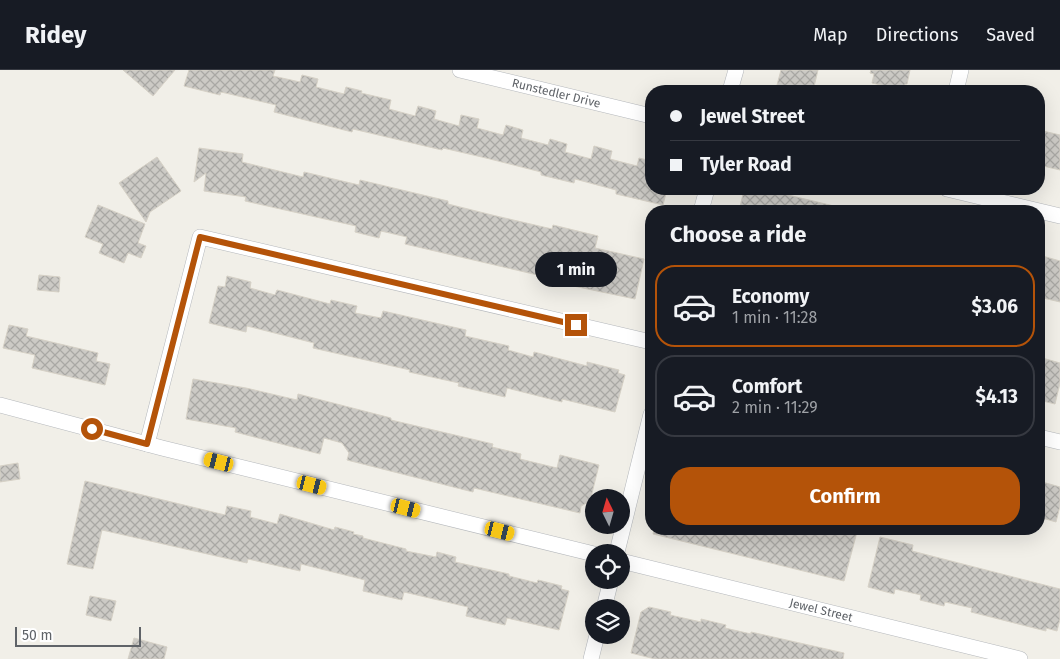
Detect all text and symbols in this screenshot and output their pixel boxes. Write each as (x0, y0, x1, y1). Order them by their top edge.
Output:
text: Ridey (25, 21, 86, 49)
text: Map (813, 24, 848, 46)
text: Directions (876, 24, 958, 46)
text: Saved (986, 24, 1035, 46)
street label: Runstedler Drive (510, 76, 602, 111)
text: Jewel Street (700, 105, 805, 128)
text: Tyler Road (700, 153, 792, 176)
text: Choose a ride (670, 221, 806, 248)
callout: 1 min (535, 252, 617, 288)
text: 1 min (557, 260, 595, 279)
icon: car (672, 284, 717, 329)
text: Economy (732, 285, 809, 308)
text: $3.06 (972, 295, 1018, 318)
text: 1 min · 11:28 (732, 308, 817, 327)
route end (565, 314, 587, 336)
icon: car (672, 374, 717, 419)
text: Comfort (732, 375, 802, 398)
text: $4.13 (975, 385, 1018, 408)
text: 2 min · 11:29 (732, 398, 818, 417)
route start (81, 418, 103, 440)
car (202, 451, 235, 473)
button: Confirm (670, 467, 1020, 525)
car (295, 474, 328, 496)
north arrow (585, 489, 630, 534)
map controls (585, 489, 630, 644)
car (389, 497, 422, 519)
car (483, 520, 516, 542)
button: locate (585, 544, 630, 589)
street label: Jewel Street (788, 596, 855, 625)
button: layers (585, 599, 630, 644)
scale bar (15, 624, 141, 647)
text: 50 m (22, 627, 53, 644)

